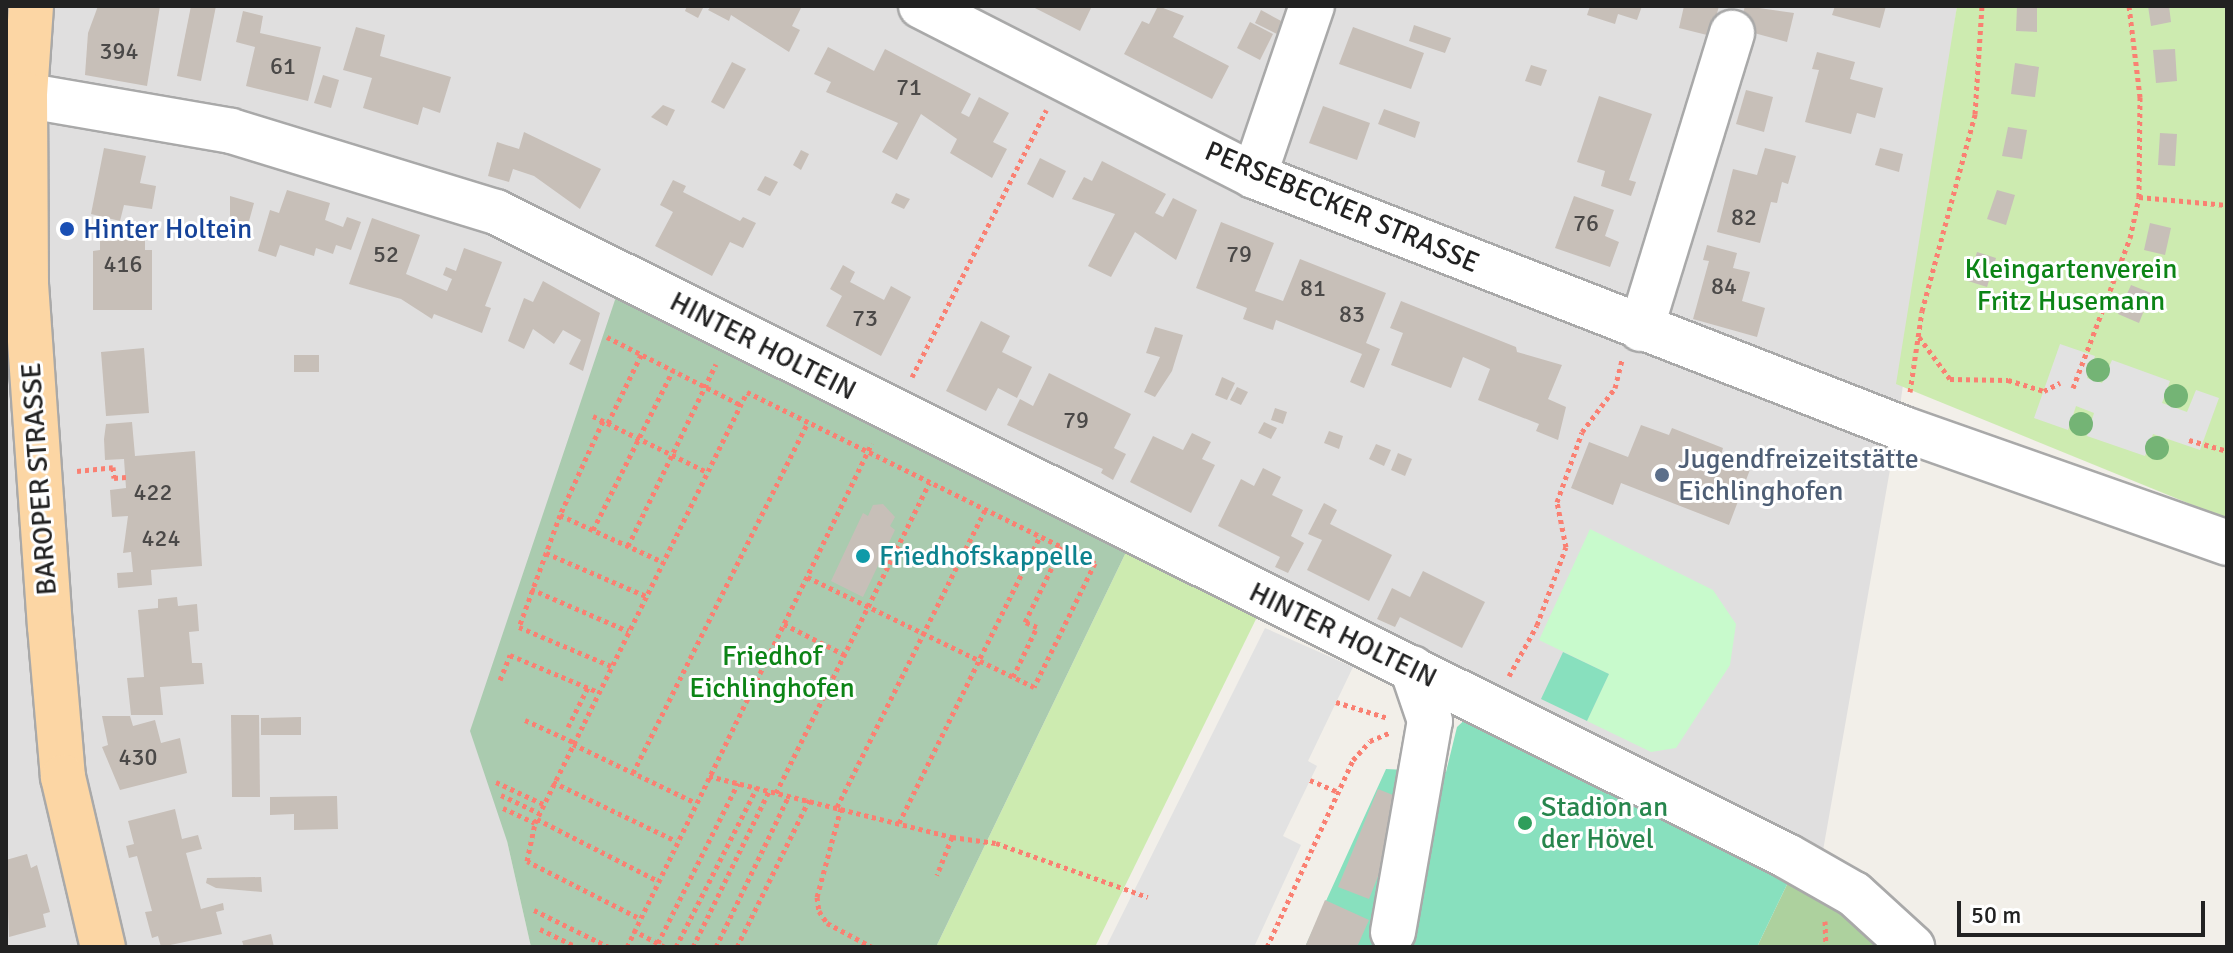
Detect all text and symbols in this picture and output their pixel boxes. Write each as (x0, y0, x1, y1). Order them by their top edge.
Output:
house number: 394 (100, 38, 138, 66)
house number: 61 (270, 53, 296, 81)
house number: 71 (896, 74, 922, 102)
street label: PERSEBECKER STRASSE (1200, 134, 1484, 280)
house number: 82 (1731, 204, 1757, 232)
house number: 76 (1573, 210, 1599, 238)
place label: Hinter Holtein (83, 212, 252, 246)
marker: Hinter Holtein (58, 220, 76, 238)
house number: 52 (373, 241, 399, 269)
house number: 79 (1226, 241, 1252, 269)
house number: 416 (104, 251, 142, 279)
park label: Kleingartenverein Fritz Husemann (1965, 252, 2177, 318)
house number: 84 (1711, 273, 1737, 301)
house number: 81 (1300, 275, 1326, 303)
street label: HINTER HOLTEIN (664, 285, 862, 407)
house number: 83 (1339, 301, 1365, 329)
house number: 73 (852, 305, 878, 333)
street label: BAROPER STRASSE (14, 362, 64, 596)
house number: 79 (1063, 407, 1089, 435)
place label: Jugendfreizeitstätte Eichlinghofen (1678, 442, 1919, 508)
marker: Jugendfreizeitstätte Eichlinghofen (1653, 466, 1671, 484)
house number: 422 (134, 479, 172, 507)
house number: 424 (142, 525, 180, 553)
place label: Friedhofskappelle (879, 539, 1093, 573)
marker: Friedhofskappelle (854, 547, 872, 565)
street label: HINTER HOLTEIN (1244, 575, 1442, 695)
park label: Friedhof Eichlinghofen (689, 639, 855, 705)
house number: 430 (119, 744, 157, 772)
place label: Stadion an der Hövel (1541, 790, 1668, 856)
marker: Stadion an der Hövel (1516, 814, 1534, 832)
scale bar (1961, 885, 2209, 935)
text: 50 m (1971, 900, 2021, 930)

